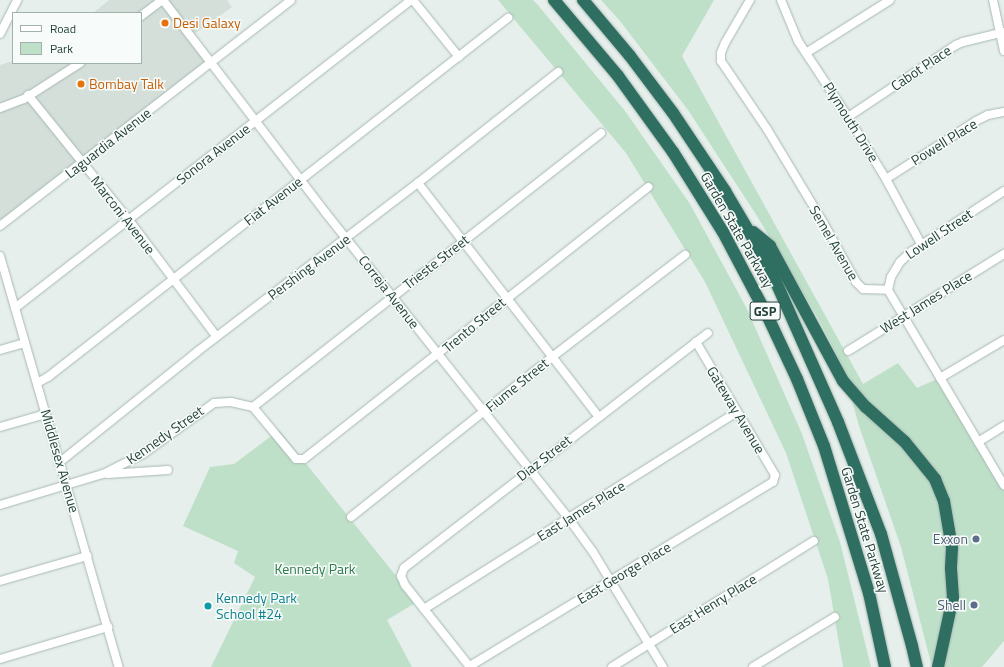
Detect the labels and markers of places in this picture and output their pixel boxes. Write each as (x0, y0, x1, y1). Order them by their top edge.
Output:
place label: Desi Galaxy (173, 15, 241, 31)
marker: Desi Galaxy (160, 18, 170, 28)
place label: Bombay Talk (89, 76, 164, 92)
marker: Bombay Talk (76, 79, 86, 89)
place label: Exxon (933, 531, 968, 547)
marker: Exxon (971, 534, 981, 544)
place label: Kennedy Park School #24 (216, 590, 297, 622)
place label: Shell (937, 597, 966, 613)
marker: Shell (969, 600, 979, 610)
marker: Kennedy Park School #24 (203, 601, 213, 611)

